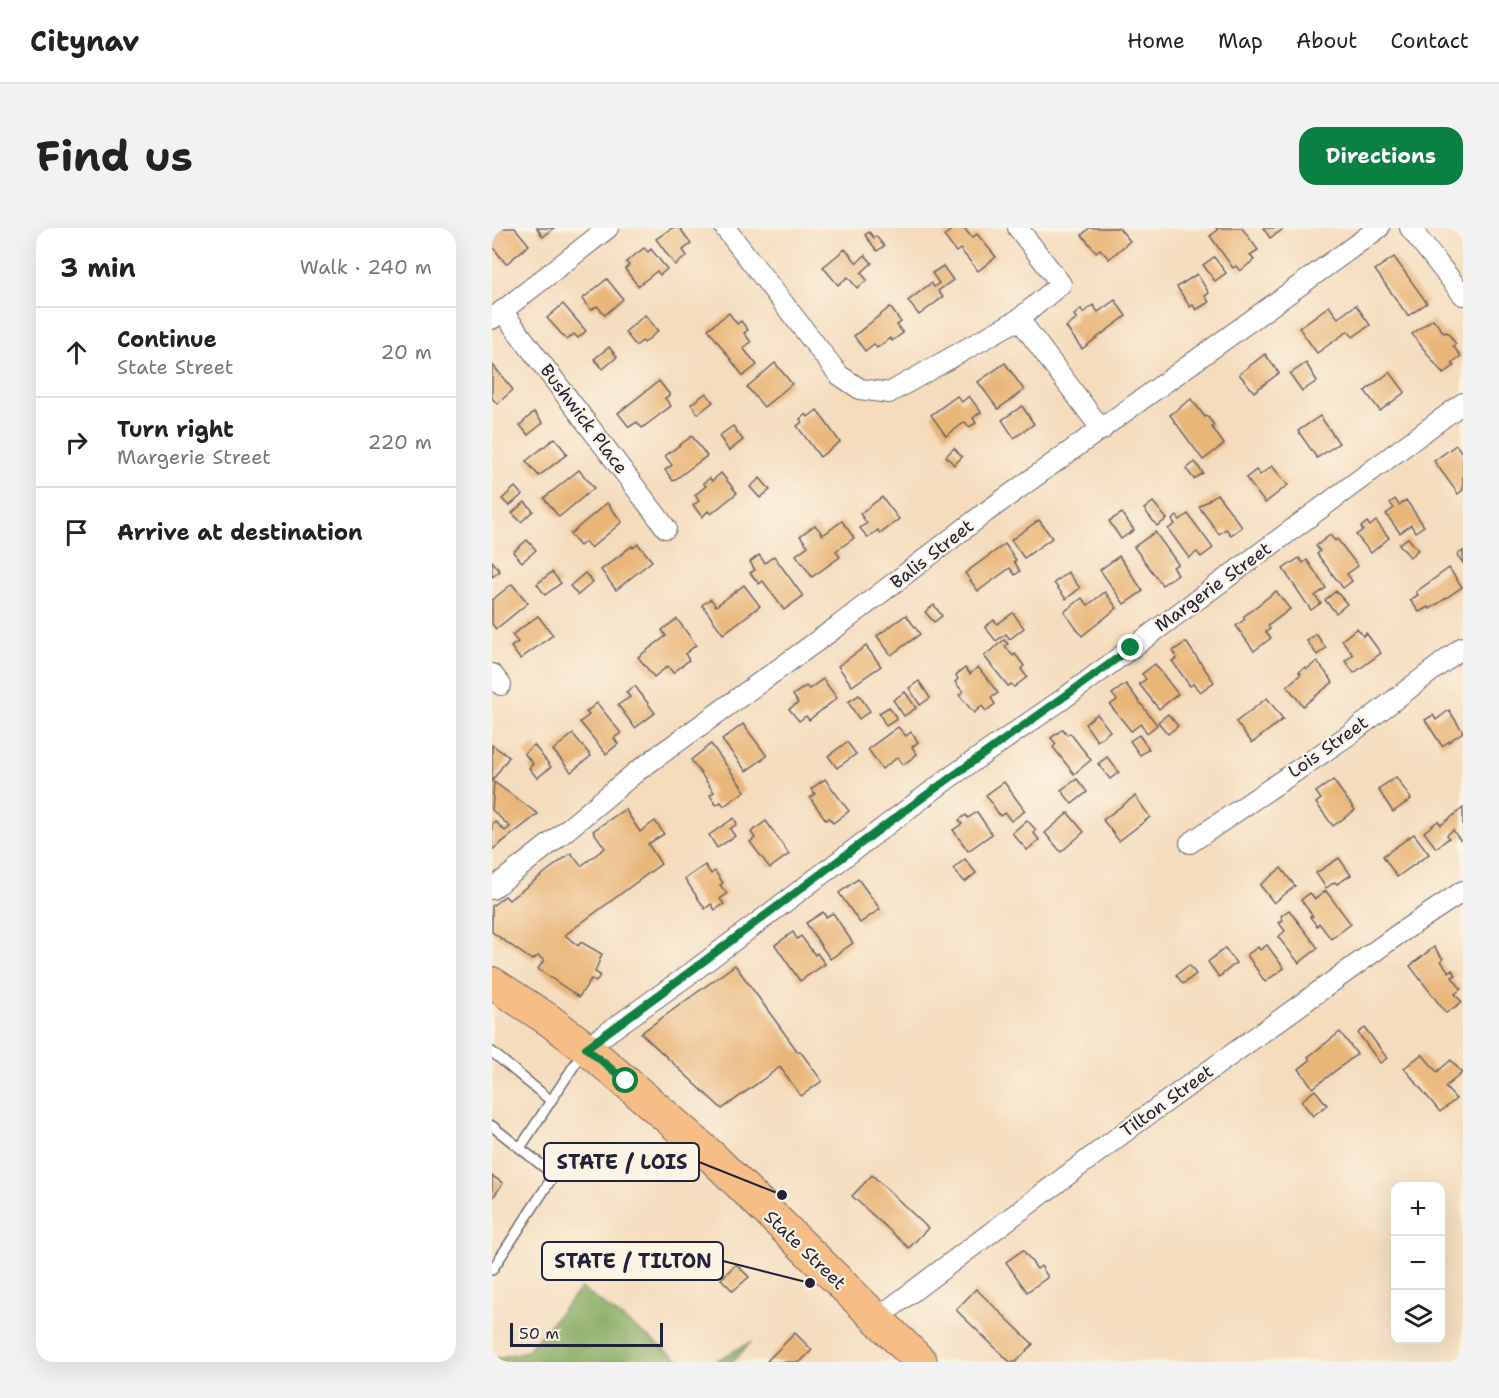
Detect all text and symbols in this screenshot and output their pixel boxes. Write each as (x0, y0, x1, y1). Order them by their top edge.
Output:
text: Citynav (30, 22, 139, 60)
text: Home (1127, 27, 1185, 55)
text: Map (1218, 27, 1263, 55)
text: About (1296, 27, 1357, 55)
text: Contact (1390, 27, 1469, 55)
button: Directions (1299, 127, 1463, 185)
text: Find us (36, 128, 193, 184)
text: 3 min (60, 250, 136, 285)
text: Walk · 240 m (300, 254, 432, 280)
text: Continue (117, 325, 217, 354)
icon: ahead (60, 336, 93, 369)
text: 20 m (381, 339, 432, 365)
text: State Street (117, 354, 234, 380)
street label: Bushwick Place (535, 359, 633, 479)
text: Turn right (117, 415, 234, 444)
icon: right (60, 426, 93, 459)
text: 220 m (368, 429, 432, 455)
text: Margerie Street (117, 444, 271, 470)
street label: Balis Street (885, 514, 979, 594)
icon: arrive (60, 516, 93, 549)
text: Arrive at destination (117, 518, 363, 547)
street label: Margerie Street (1150, 536, 1276, 637)
route end (1117, 634, 1143, 660)
street label: Lois Street (1283, 710, 1373, 783)
street label: Tilton Street (1116, 1059, 1218, 1143)
route start (612, 1067, 638, 1093)
callout: STATE / LOIS (544, 1143, 699, 1181)
text: STATE / LOIS (556, 1149, 688, 1175)
map controls (1391, 1182, 1445, 1344)
button: + (1391, 1182, 1445, 1236)
street label: State Street (759, 1205, 851, 1295)
button: − (1391, 1236, 1445, 1290)
callout: STATE / TILTON (542, 1242, 723, 1280)
text: STATE / TILTON (554, 1248, 712, 1274)
button: layers (1391, 1290, 1445, 1344)
scale bar (510, 1320, 663, 1348)
text: 50 m (519, 1323, 559, 1344)

